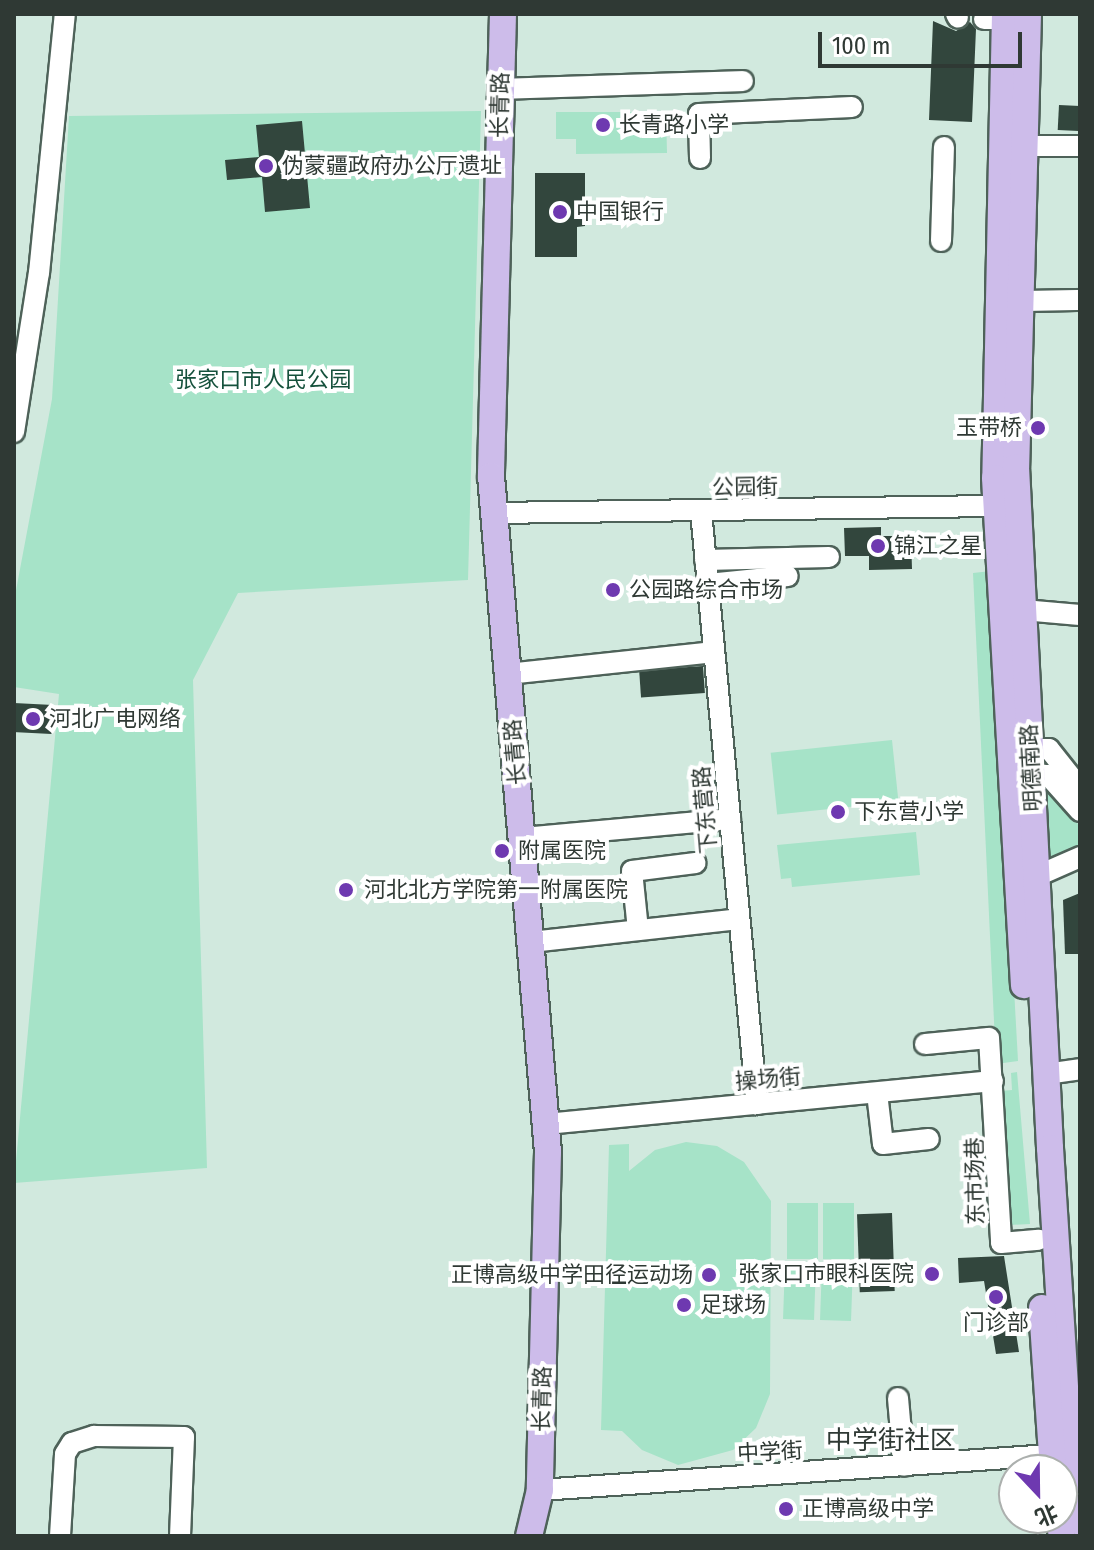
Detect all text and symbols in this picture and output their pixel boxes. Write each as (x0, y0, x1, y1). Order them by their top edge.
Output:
scale bar (822, 16, 1026, 66)
text: 100 m (832, 32, 890, 60)
street label: 长青路 (486, 72, 514, 138)
place label: 长青路小学 (619, 112, 729, 138)
marker: 长青路小学 (594, 116, 612, 134)
place label: 伪蒙疆政府办公厅遗址 (282, 153, 502, 179)
marker: 伪蒙疆政府办公厅遗址 (257, 157, 275, 175)
place label: 中国银行 (576, 199, 664, 225)
marker: 中国银行 (551, 203, 569, 221)
park label: 张家口市人民公园 (175, 367, 351, 393)
place label: 玉带桥 (956, 415, 1022, 441)
marker: 玉带桥 (1029, 419, 1047, 437)
street label: 公园街 (712, 473, 778, 501)
place label: 锦江之星 (894, 533, 982, 559)
marker: 锦江之星 (869, 537, 887, 555)
place label: 公园路综合市场 (629, 577, 783, 603)
marker: 公园路综合市场 (604, 581, 622, 599)
place label: 河北广电网络 (49, 706, 181, 732)
marker: 河北广电网络 (24, 710, 42, 728)
street label: 长青路 (499, 718, 531, 786)
street label: 明德南路 (1016, 723, 1046, 813)
street label: 下东营路 (688, 765, 722, 855)
place label: 下东营小学 (854, 799, 964, 825)
marker: 下东营小学 (829, 803, 847, 821)
place label: 附属医院 (518, 838, 606, 864)
marker: 附属医院 (493, 842, 511, 860)
place label: 河北北方学院第一附属医院 (364, 877, 628, 903)
marker: 河北北方学院第一附属医院 (335, 879, 357, 901)
street label: 操场街 (734, 1063, 802, 1095)
street label: 东市场巷 (961, 1137, 989, 1225)
place label: 张家口市眼科医院 (738, 1261, 914, 1287)
place label: 正博高级中学田径运动场 (451, 1262, 693, 1288)
marker: 张家口市眼科医院 (921, 1263, 943, 1285)
marker: 正博高级中学田径运动场 (700, 1266, 718, 1284)
marker: 门诊部 (987, 1288, 1005, 1306)
place label: 足球场 (700, 1292, 766, 1318)
marker: 足球场 (675, 1296, 693, 1314)
place label: 门诊部 (963, 1310, 1029, 1336)
street label: 长青路 (528, 1366, 556, 1432)
district label: 中学街社区 (826, 1425, 956, 1457)
street label: 中学街 (736, 1437, 804, 1467)
north arrow (998, 1454, 1078, 1534)
place label: 正博高级中学 (802, 1496, 934, 1522)
text: 北 (1031, 1498, 1062, 1531)
marker: 正博高级中学 (777, 1500, 795, 1518)

